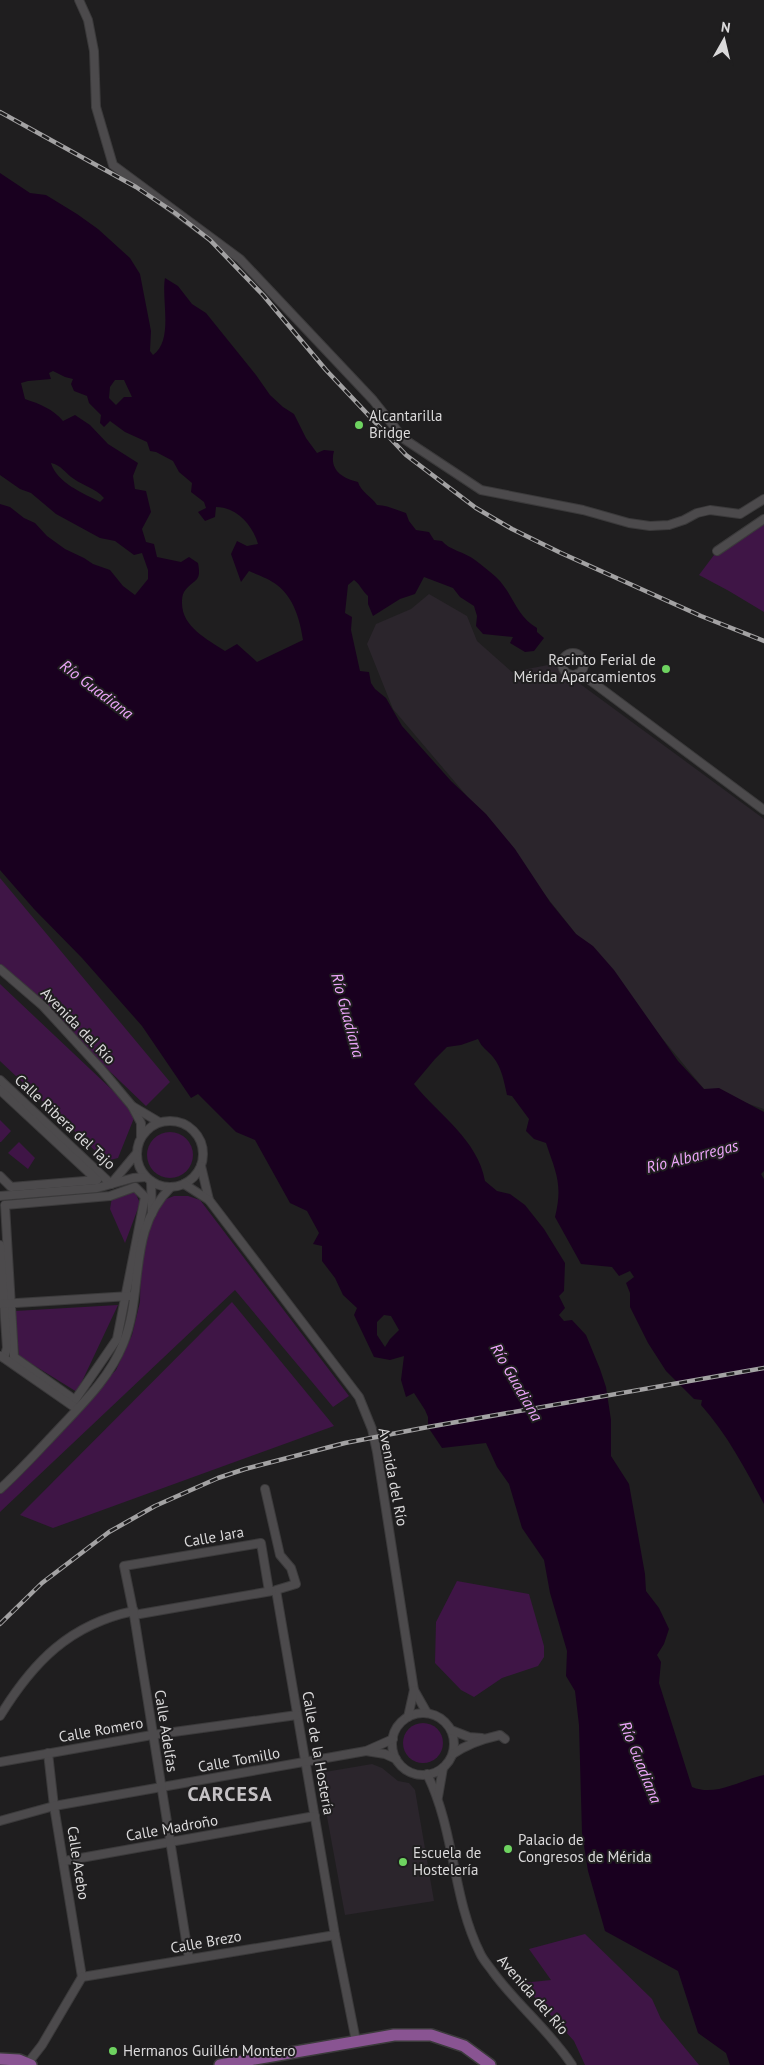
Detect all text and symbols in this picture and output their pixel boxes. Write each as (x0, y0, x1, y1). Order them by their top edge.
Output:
north arrow (699, 15, 749, 65)
text: N (720, 18, 732, 37)
place label: Alcantarilla Bridge (369, 406, 442, 442)
marker: Alcantarilla Bridge (353, 419, 365, 431)
place label: Recinto Ferial de Mérida Aparcamientos (513, 650, 656, 686)
water label: Río Guadiana (56, 655, 138, 723)
marker: Recinto Ferial de Mérida Aparcamientos (660, 663, 672, 675)
water label: Río Guadiana (327, 971, 369, 1060)
street label: Avenida del Río (37, 983, 120, 1068)
street label: Calle Ribera del Tajo (11, 1070, 120, 1173)
water label: Río Albarregas (644, 1135, 741, 1177)
water label: Río Guadiana (487, 1339, 547, 1425)
street label: Avenida del Río (375, 1426, 412, 1528)
street label: Calle Jara (182, 1522, 245, 1551)
street label: Calle Adelfas (151, 1688, 182, 1773)
street label: Calle de la Hostería (298, 1690, 339, 1816)
street label: Calle Romero (57, 1713, 145, 1746)
water label: Río Guadiana (615, 1718, 667, 1806)
street label: Calle Tomillo (196, 1743, 281, 1776)
district label: CARCESA (187, 1781, 273, 1807)
street label: Calle Madroño (125, 1810, 219, 1845)
street label: Calle Acebo (63, 1825, 94, 1901)
place label: Palacio de Congresos de Mérida (518, 1830, 652, 1866)
place label: Escuela de Hostelería (413, 1843, 481, 1879)
marker: Palacio de Congresos de Mérida (502, 1843, 514, 1855)
marker: Escuela de Hostelería (397, 1856, 409, 1868)
street label: Calle Brezo (169, 1926, 243, 1957)
street label: Avenida del Río (494, 1951, 573, 2038)
place label: Hermanos Guillén Montero (123, 2041, 296, 2060)
marker: Hermanos Guillén Montero (107, 2045, 119, 2057)

